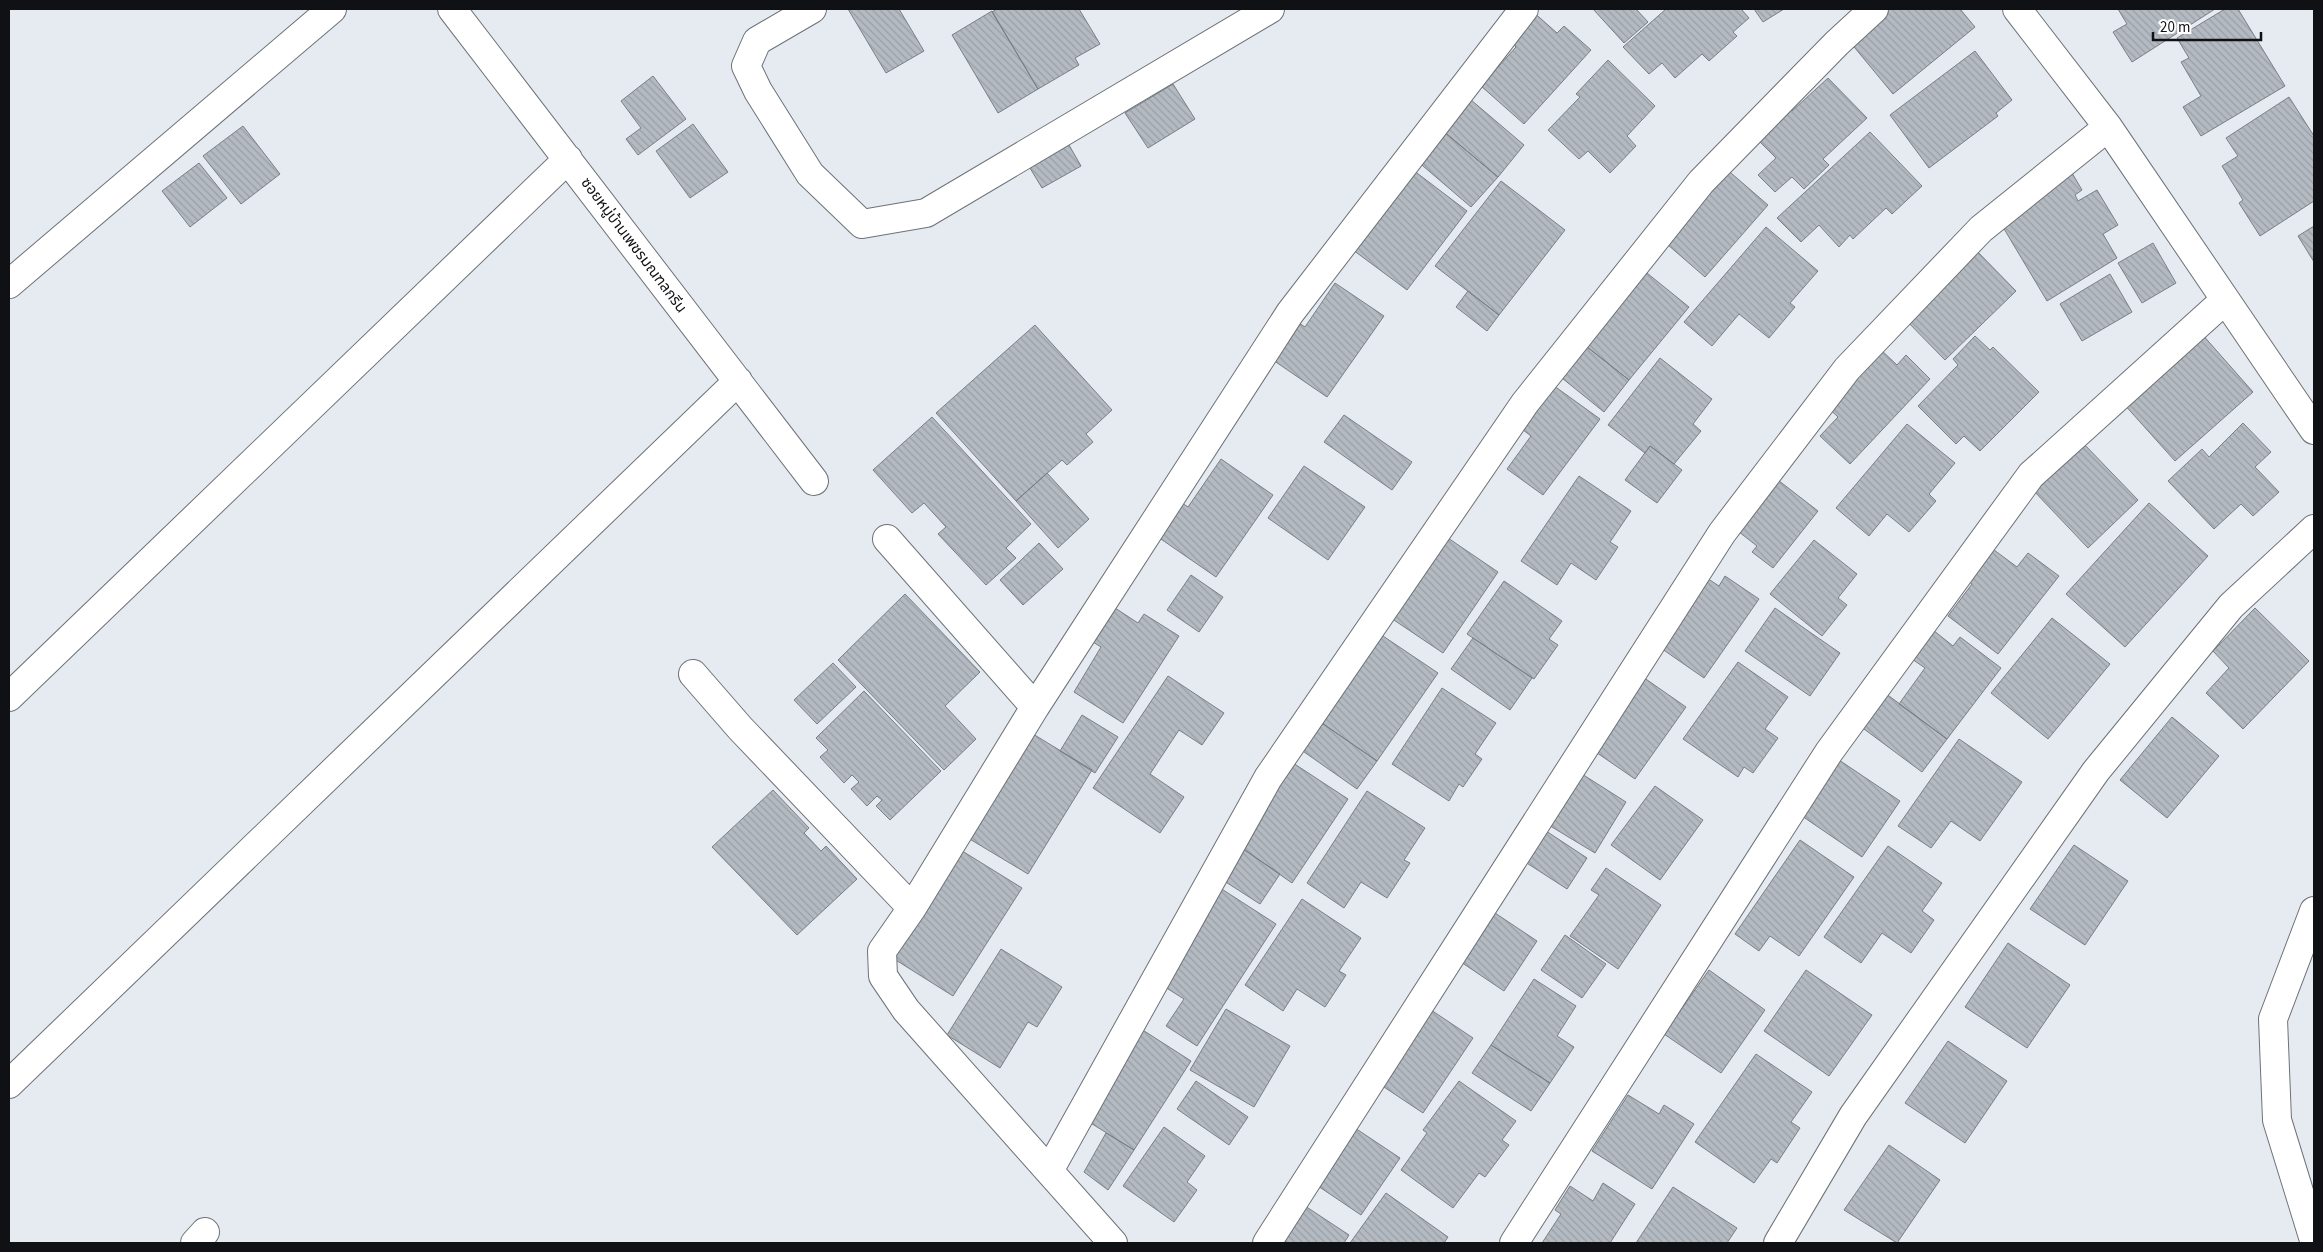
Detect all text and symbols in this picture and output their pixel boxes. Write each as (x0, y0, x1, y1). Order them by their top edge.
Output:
scale bar (2153, 10, 2260, 42)
text: 20 m (2160, 17, 2190, 38)
street label: ซอยหมู่บ้านเพชรมณฑลกรีน (576, 173, 692, 317)

